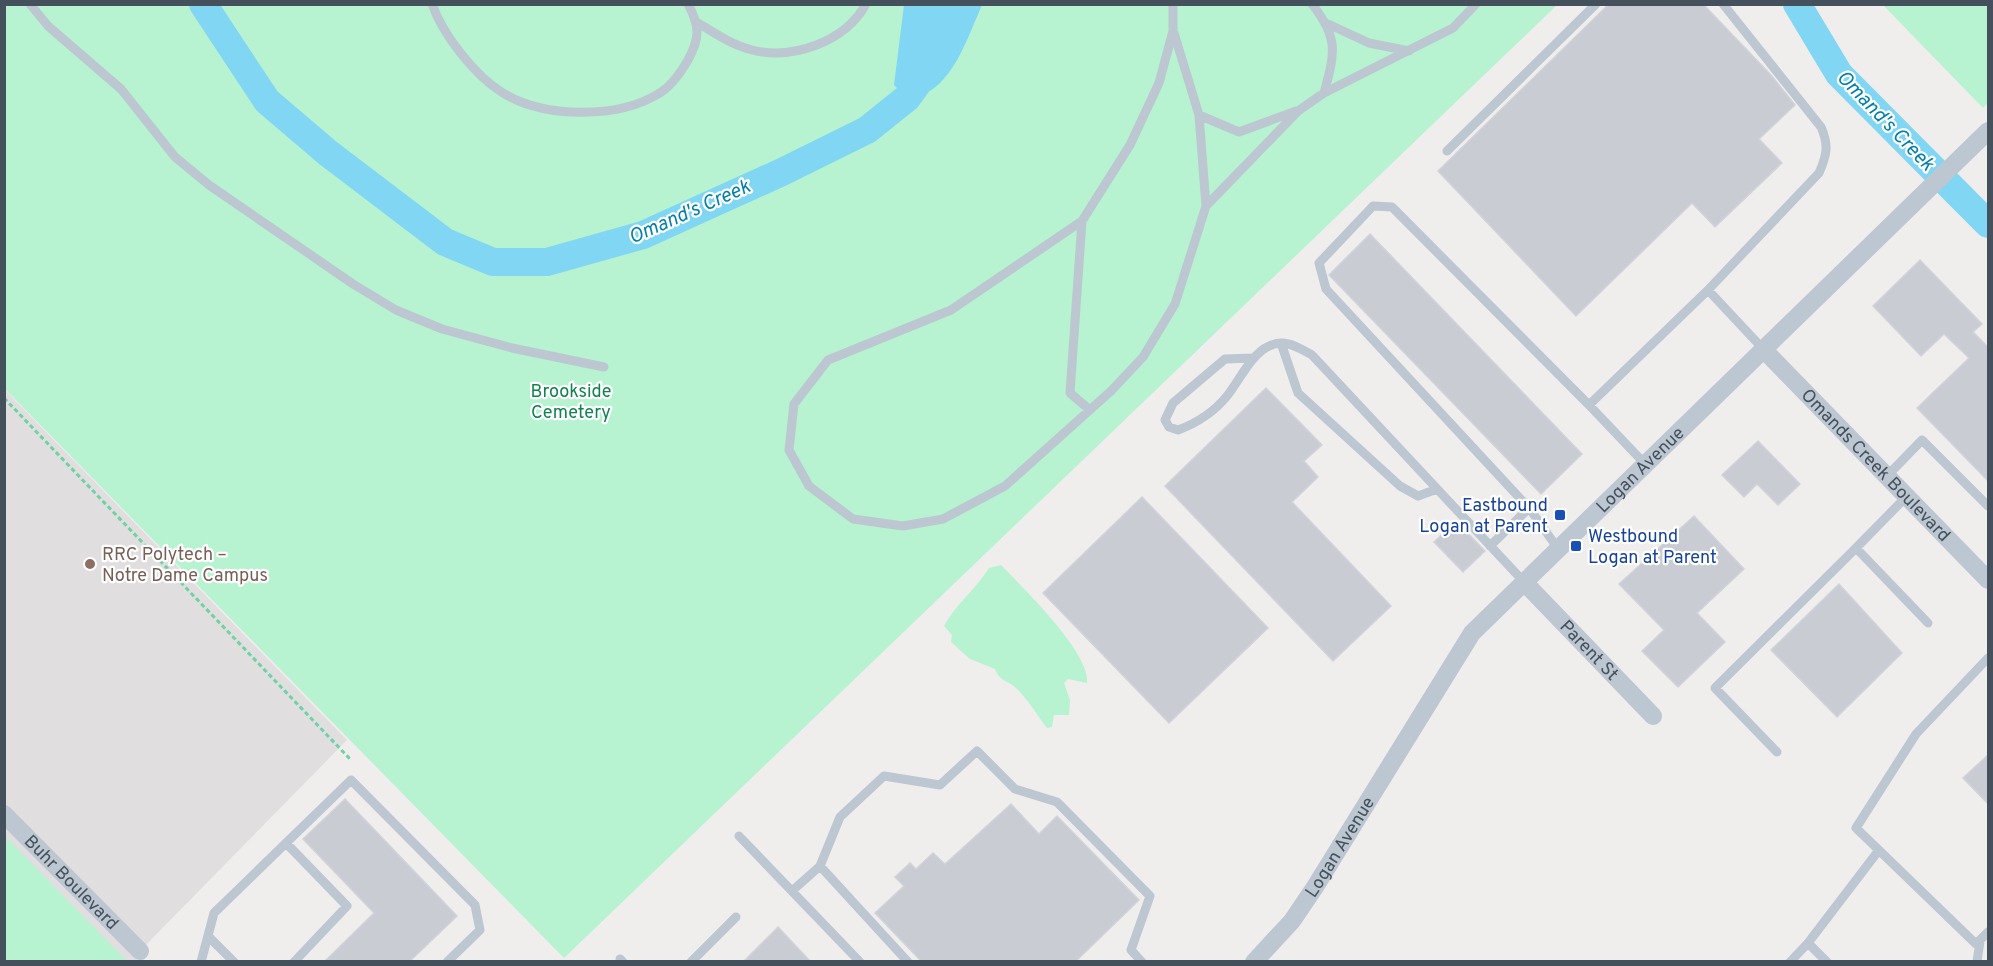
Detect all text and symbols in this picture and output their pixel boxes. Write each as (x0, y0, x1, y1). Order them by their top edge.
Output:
water label: Omand's Creek (1830, 65, 1940, 178)
water label: Omand's Creek (625, 174, 756, 251)
park label: Brookside Cemetery (531, 381, 611, 425)
street label: Omands Creek Boulevard (1795, 385, 1954, 547)
street label: Logan Avenue (1592, 423, 1690, 519)
place label: Eastbound Logan at Parent (1419, 495, 1548, 539)
marker: Eastbound Logan at Parent (1553, 508, 1567, 522)
place label: Westbound Logan at Parent (1588, 526, 1717, 570)
marker: Westbound Logan at Parent (1569, 539, 1583, 553)
place label: RRC Polytech – Notre Dame Campus (102, 544, 268, 588)
marker: RRC Polytech – Notre Dame Campus (83, 557, 97, 571)
street label: Parent St (1554, 616, 1623, 686)
street label: Logan Avenue (1301, 793, 1381, 903)
street label: Buhr Boulevard (18, 831, 123, 936)

